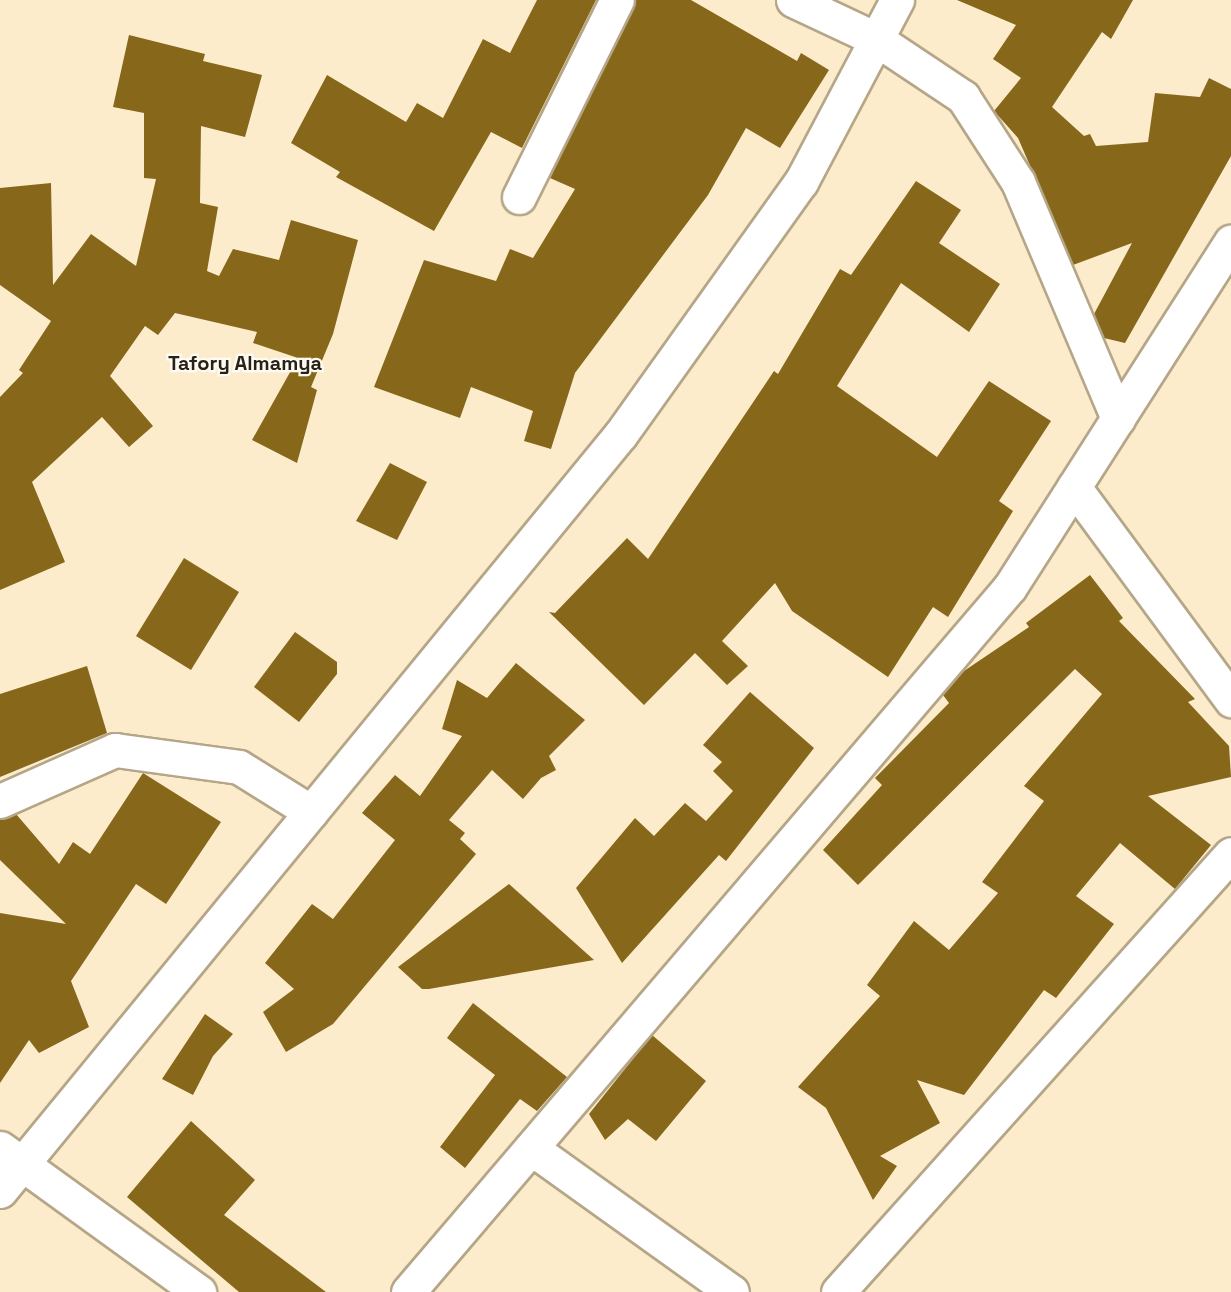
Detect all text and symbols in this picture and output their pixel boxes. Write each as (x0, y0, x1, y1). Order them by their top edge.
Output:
district label: Tafory Almamya (168, 351, 322, 375)

